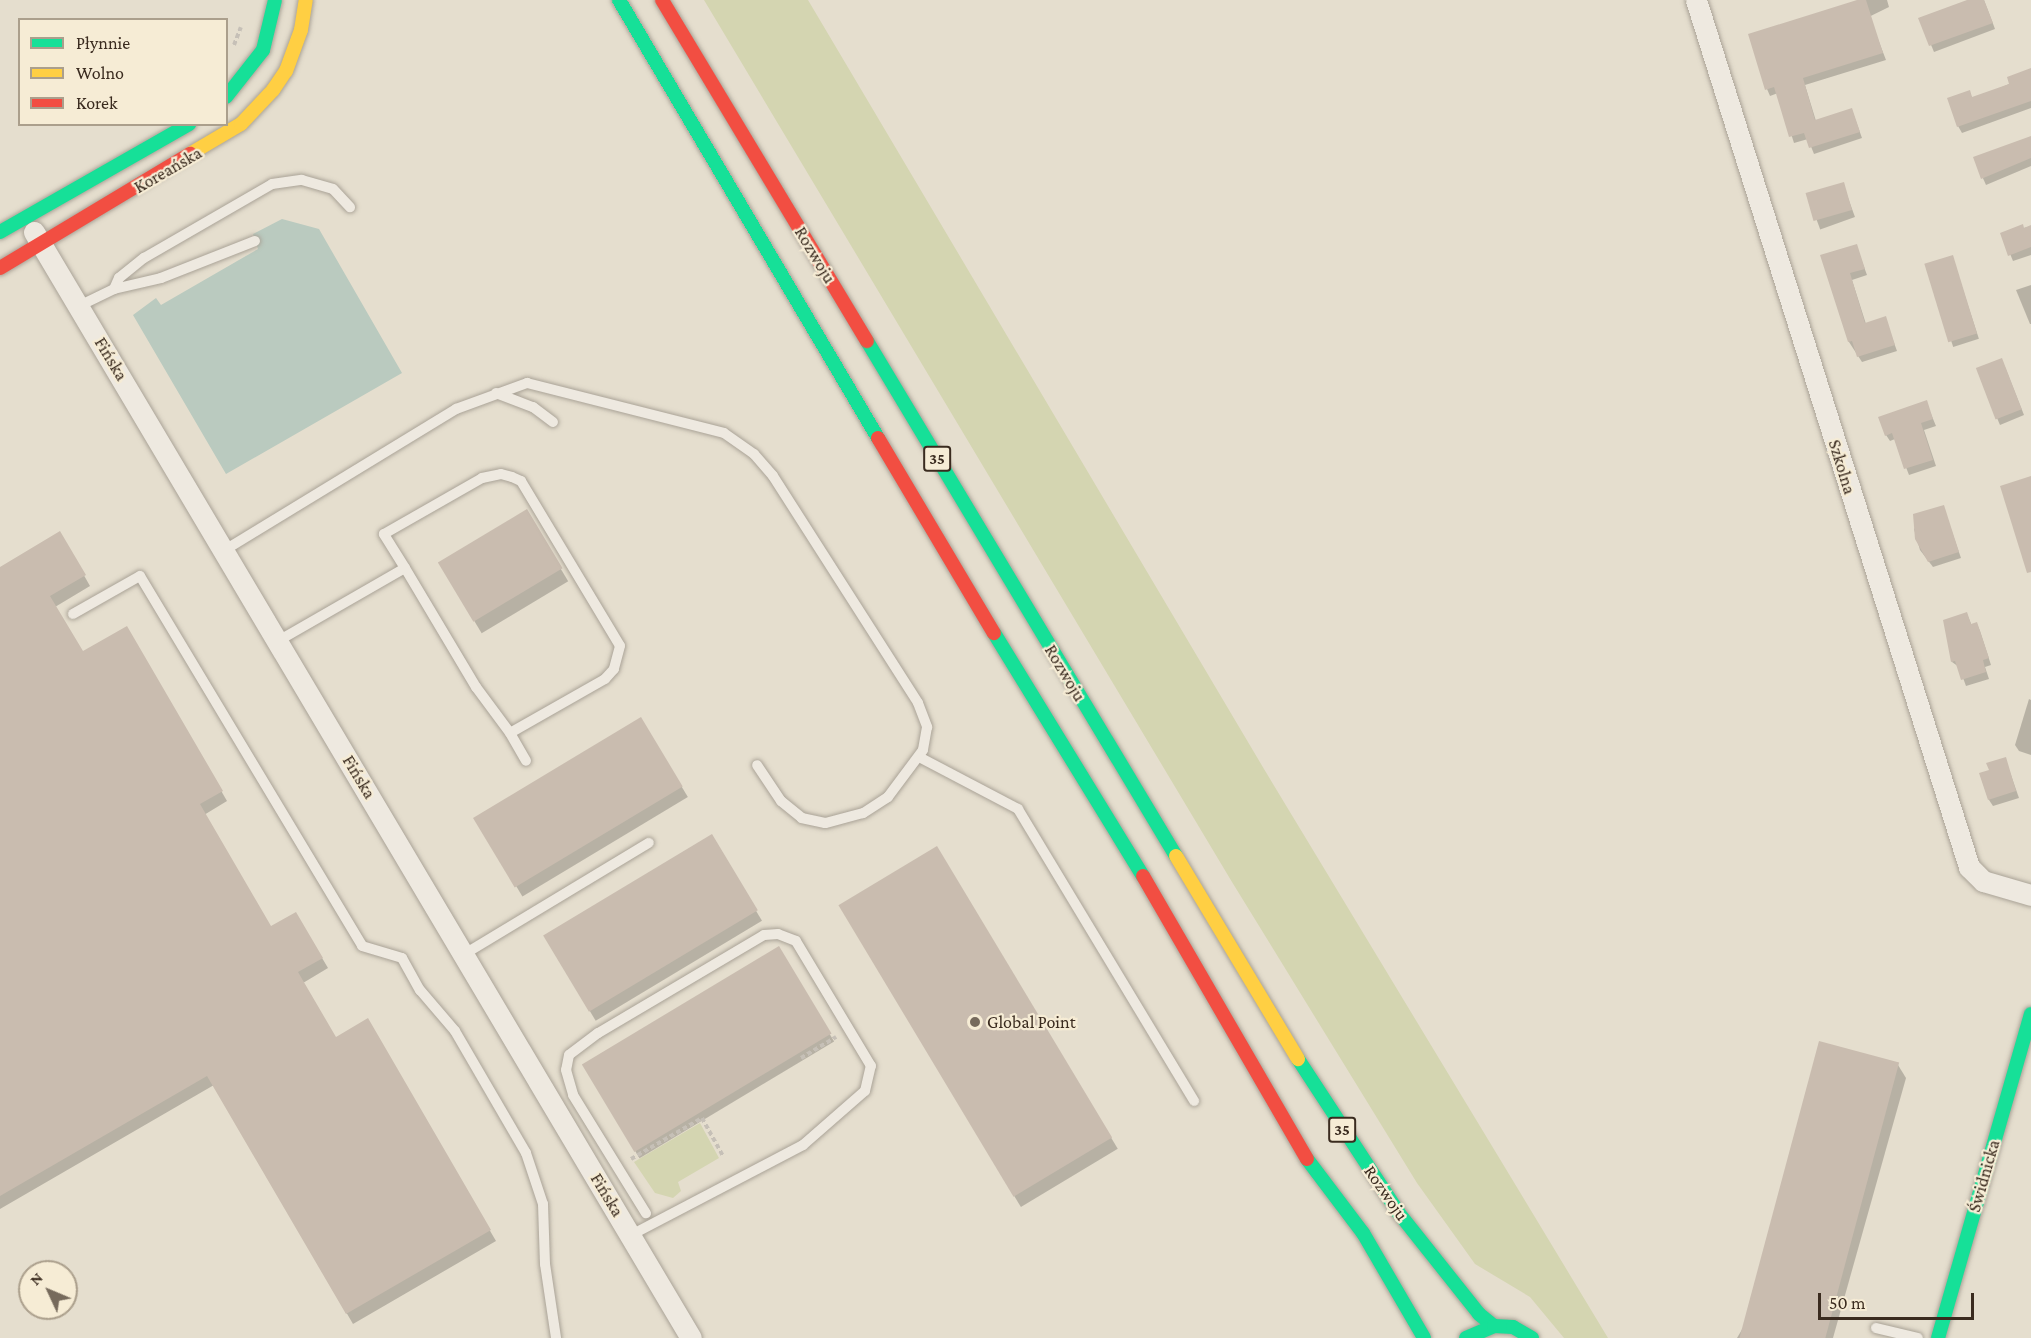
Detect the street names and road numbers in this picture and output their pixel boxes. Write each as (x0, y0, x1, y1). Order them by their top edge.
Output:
street label: Koreańska (130, 142, 206, 198)
street label: Rozwoju (790, 223, 840, 287)
street label: Fińska (90, 333, 132, 385)
street label: Szkolna (1823, 437, 1861, 497)
road number: 35 (922, 446, 952, 472)
street label: Rozwoju (1040, 641, 1090, 705)
street label: Fińska (338, 751, 380, 803)
road number: 35 (1327, 1117, 1357, 1143)
street label: Świdnicka (1963, 1137, 2005, 1215)
street label: Rozwoju (1359, 1161, 1413, 1225)
street label: Fińska (586, 1169, 628, 1221)

